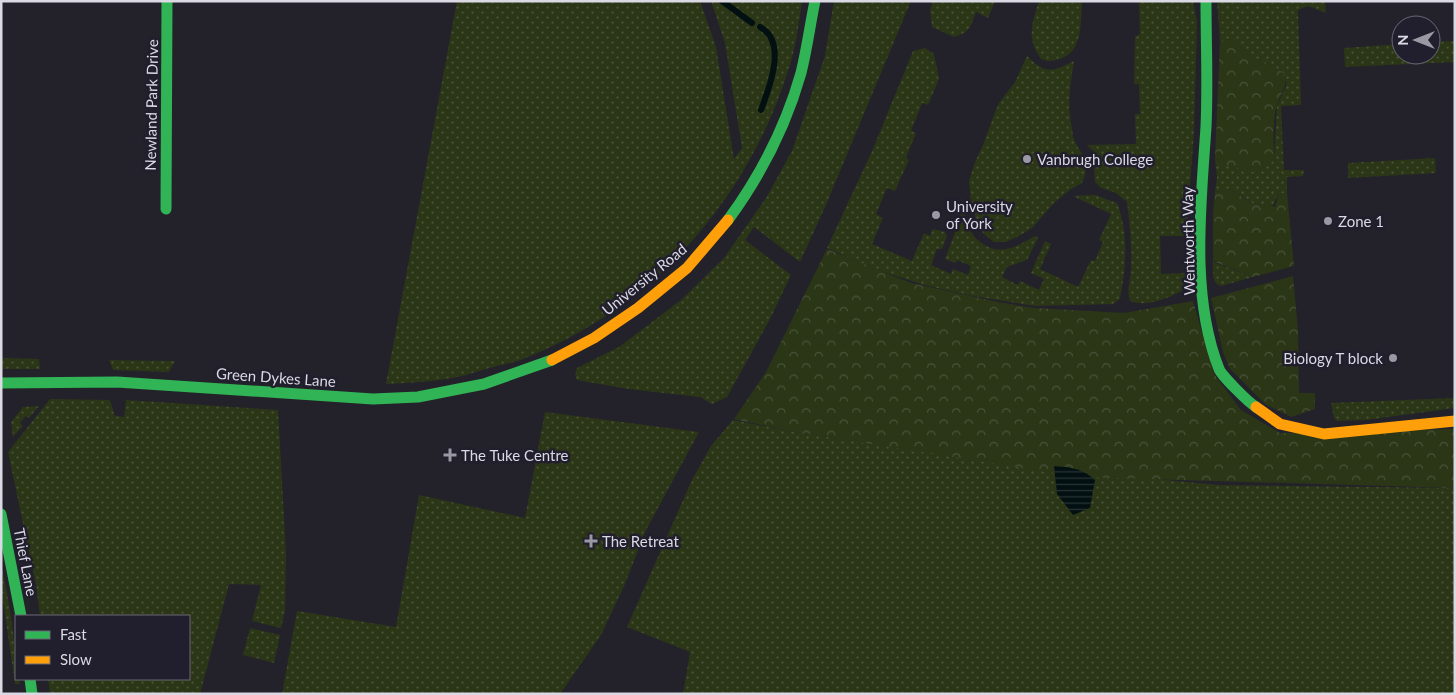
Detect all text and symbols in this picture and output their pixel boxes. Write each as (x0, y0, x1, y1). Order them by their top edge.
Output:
north arrow (1391, 15, 1441, 65)
text: N (1394, 35, 1411, 45)
street label: Newland Park Drive (141, 39, 161, 171)
place label: Vanbrugh College (1037, 150, 1153, 168)
marker: Vanbrugh College (1021, 153, 1033, 165)
street label: Wentworth Way (1178, 186, 1198, 296)
place label: University of York (946, 197, 1013, 232)
marker: University of York (930, 209, 942, 221)
place label: Zone 1 (1338, 212, 1384, 230)
marker: Zone 1 (1322, 215, 1334, 227)
street label: University Road (598, 239, 690, 319)
place label: Biology T block (1283, 349, 1383, 367)
marker: Biology T block (1387, 352, 1399, 364)
street label: Green Dykes Lane (216, 364, 337, 390)
place label: The Tuke Centre (461, 446, 569, 464)
marker: The Tuke Centre (443, 448, 457, 462)
street label: Thief Lane (11, 527, 41, 598)
place label: The Retreat (602, 532, 679, 550)
marker: The Retreat (584, 534, 598, 548)
legend (15, 615, 190, 680)
text: Fast (60, 625, 87, 643)
text: Slow (60, 650, 92, 668)

